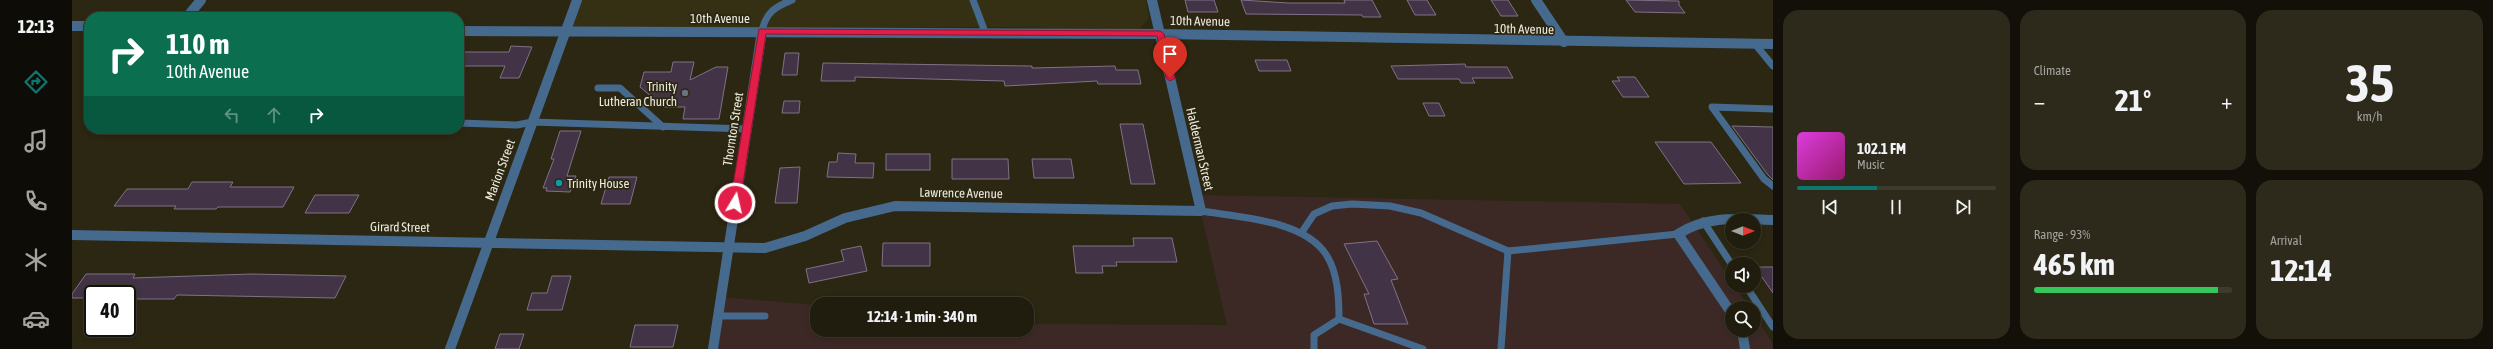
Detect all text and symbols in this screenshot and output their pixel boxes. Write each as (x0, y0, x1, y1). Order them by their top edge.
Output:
street label: 10th Avenue (690, 11, 750, 26)
street label: 10th Avenue (1170, 13, 1230, 29)
text: 12:13 (17, 16, 55, 37)
street label: 10th Avenue (1494, 21, 1554, 37)
icon: right (100, 28, 152, 80)
text: 110 m (166, 28, 229, 60)
pin (1153, 37, 1187, 78)
icon: arrive (1159, 43, 1181, 65)
text: 35 (2345, 53, 2394, 113)
text: 10th Avenue (166, 61, 249, 82)
text: Climate (2034, 63, 2071, 78)
icon: directions (22, 68, 50, 96)
place label: Trinity Lutheran Church (599, 79, 678, 109)
text: 21° (2115, 83, 2151, 117)
marker: Trinity Lutheran Church (680, 88, 690, 98)
text: − (2034, 88, 2045, 114)
text: + (2221, 88, 2232, 114)
street label: Thornton Street (720, 91, 746, 167)
icon: left (221, 104, 243, 126)
icon: ahead (263, 104, 285, 126)
icon: right (305, 104, 327, 126)
street label: Halderman Street (1183, 106, 1217, 192)
text: km/h (2357, 109, 2383, 124)
icon: music (22, 127, 50, 155)
street label: Marion Street (482, 137, 518, 203)
text: 102.1 FM (1857, 140, 1906, 157)
text: Music (1857, 157, 1884, 172)
place label: Trinity House (567, 176, 629, 191)
marker: Trinity House (554, 178, 564, 188)
position arrow (714, 182, 756, 224)
street label: Lawrence Avenue (919, 185, 1003, 201)
icon: phone (22, 187, 50, 215)
icon: previous (1819, 196, 1841, 218)
icon: pause (1885, 196, 1907, 218)
icon: next (1952, 196, 1974, 218)
north arrow (1725, 213, 1761, 249)
map controls (1725, 213, 1761, 337)
street label: Girard Street (370, 219, 430, 235)
text: Range · 93% (2034, 227, 2090, 242)
text: Arrival (2270, 233, 2302, 248)
icon: climate (22, 246, 50, 274)
text: 465 km (2034, 247, 2115, 281)
text: 12:14 (2270, 253, 2332, 287)
button: sound (1725, 257, 1761, 293)
speed limit sign: 40 (84, 285, 136, 337)
button: search (1725, 301, 1761, 337)
icon: car (22, 305, 50, 333)
text: 12:14 · 1 min · 340 m (867, 308, 977, 325)

